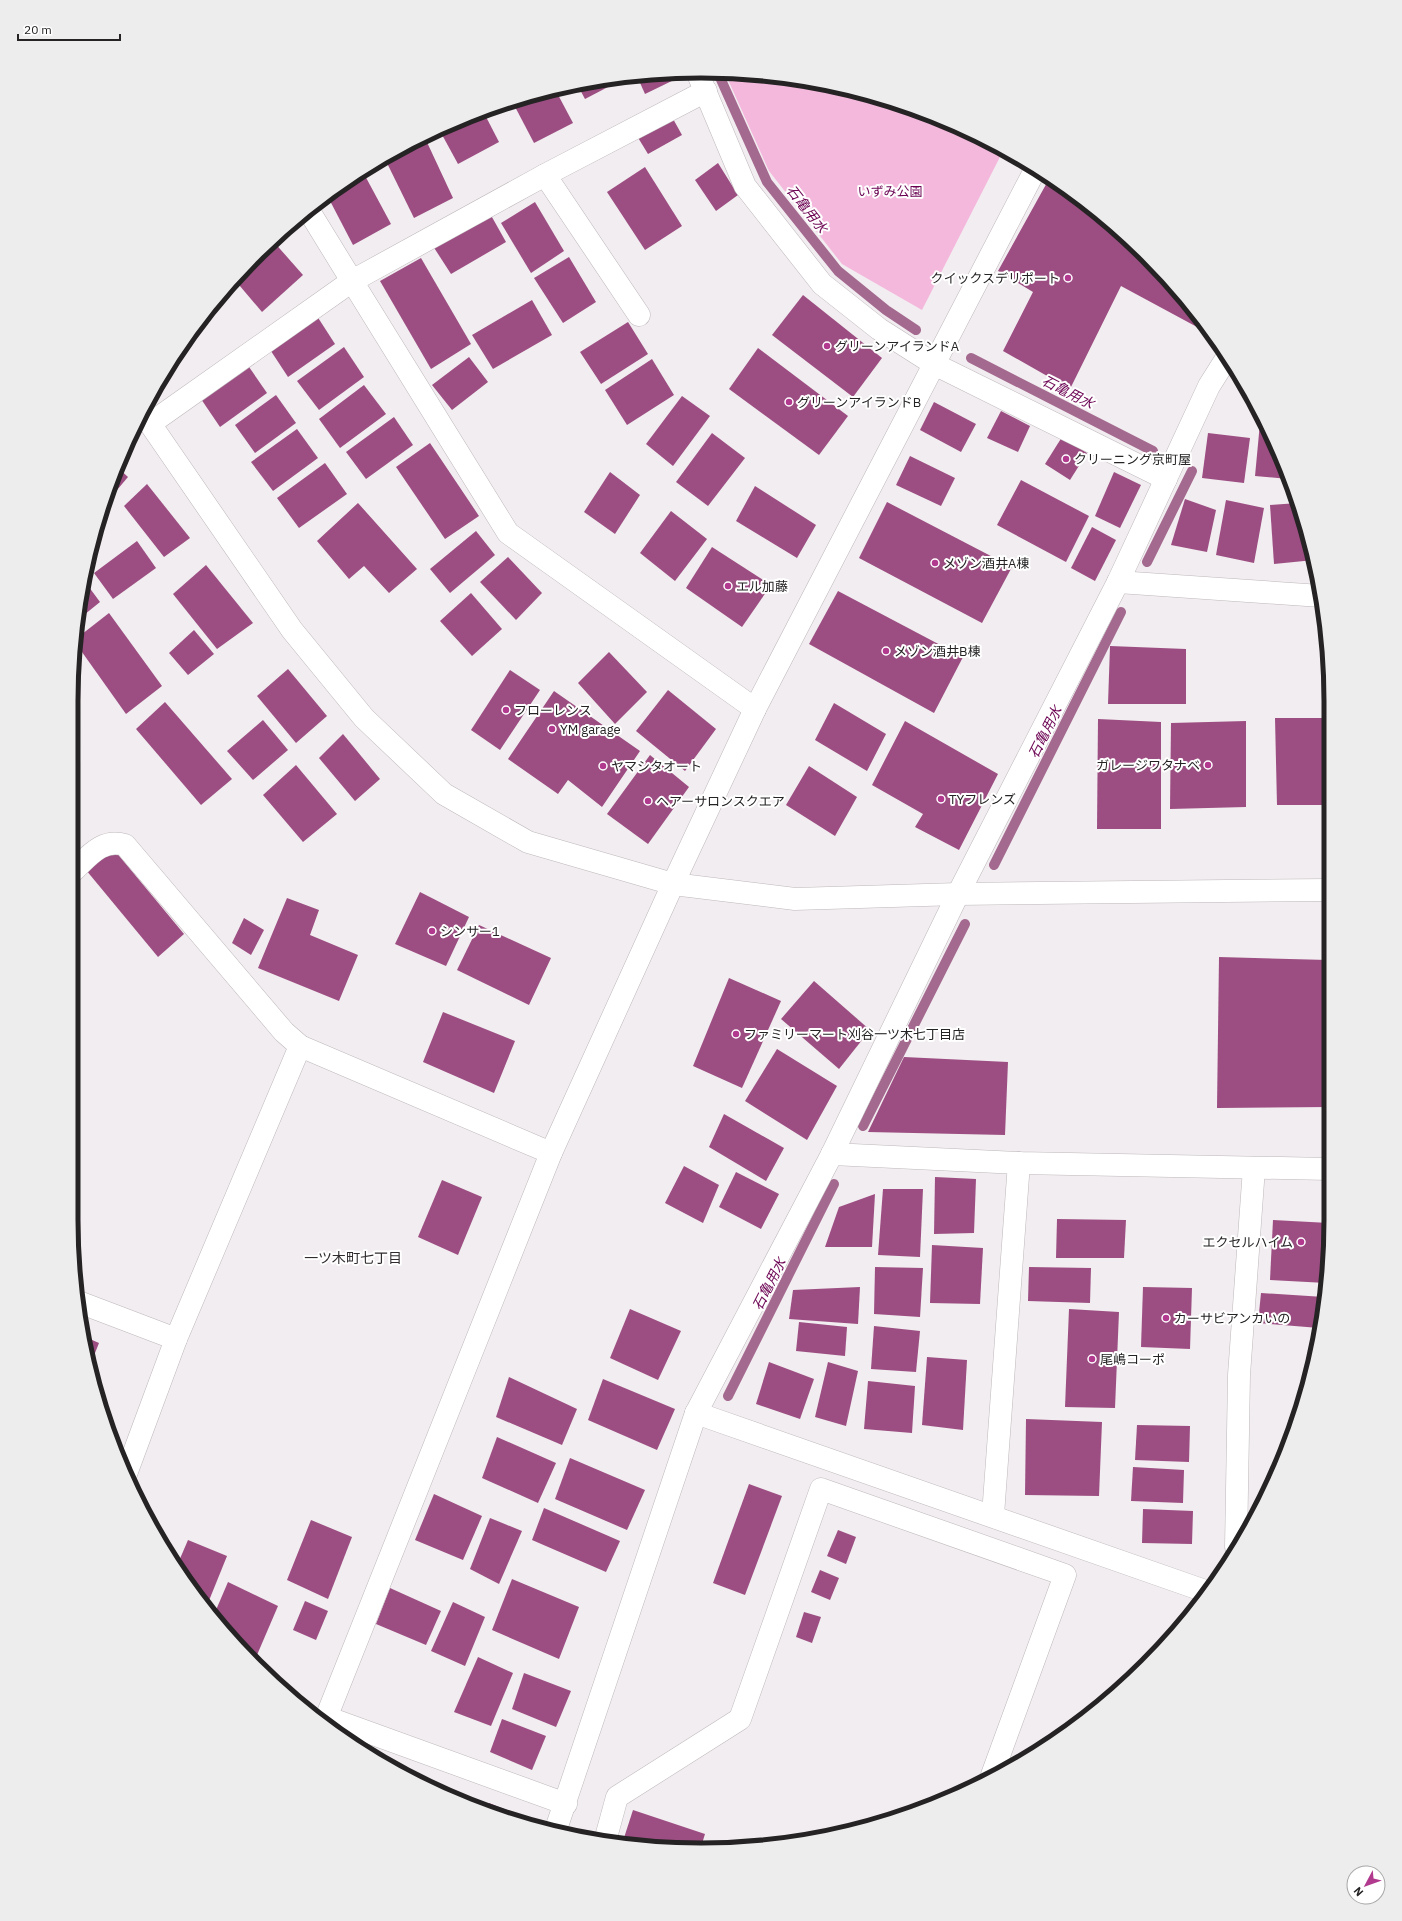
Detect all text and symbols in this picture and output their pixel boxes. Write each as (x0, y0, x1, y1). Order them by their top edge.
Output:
scale bar (18, 16, 120, 42)
text: 20 m (24, 22, 52, 37)
water label: 石亀用水 (783, 181, 833, 238)
park label: いずみ公園 (857, 183, 923, 200)
place label: クイックスデリポート (930, 270, 1060, 287)
marker: クイックスデリポート (1063, 273, 1073, 283)
place label: グリーンアイランドA (835, 338, 960, 355)
marker: グリーンアイランドA (822, 341, 832, 351)
water label: 石亀用水 (1039, 371, 1099, 414)
place label: グリーンアイランドB (797, 394, 921, 411)
marker: グリーンアイランドB (784, 397, 794, 407)
place label: クリーニング京町屋 (1074, 451, 1191, 468)
marker: クリーニング京町屋 (1061, 454, 1071, 464)
place label: メゾン酒井A棟 (943, 555, 1029, 572)
marker: メゾン酒井A棟 (930, 558, 940, 568)
place label: エル加藤 (736, 578, 788, 595)
marker: エル加藤 (723, 581, 733, 591)
place label: メゾン酒井B棟 (894, 643, 981, 660)
marker: メゾン酒井B棟 (881, 646, 891, 656)
water label: 石亀用水 (1024, 701, 1067, 761)
place label: フローレンス (514, 702, 592, 719)
marker: フローレンス (501, 705, 511, 715)
place label: YM garage (560, 721, 621, 738)
marker: YM garage (547, 724, 557, 734)
place label: ガレージワタナベ (1096, 757, 1200, 774)
place label: ヤマシタオート (611, 758, 702, 775)
marker: ガレージワタナベ (1203, 760, 1213, 770)
marker: ヤマシタオート (598, 761, 608, 771)
place label: TYフレンズ (949, 791, 1016, 808)
place label: ヘアーサロンスクエア (656, 793, 785, 810)
marker: TYフレンズ (936, 794, 946, 804)
marker: ヘアーサロンスクエア (643, 796, 653, 806)
place label: シンサー1 (440, 923, 500, 940)
marker: シンサー1 (427, 926, 437, 936)
place label: ファミリーマート刈谷一ツ木七丁目店 (744, 1026, 965, 1043)
marker: ファミリーマート刈谷一ツ木七丁目店 (731, 1029, 741, 1039)
place label: エクセルハイム (1203, 1234, 1293, 1251)
marker: エクセルハイム (1296, 1237, 1306, 1247)
district label: 一ツ木町七丁目 (304, 1249, 402, 1267)
water label: 石亀用水 (748, 1253, 791, 1313)
place label: カーサビアンカいの (1174, 1310, 1290, 1327)
marker: カーサビアンカいの (1161, 1313, 1171, 1323)
place label: 尾嶋コーポ (1100, 1351, 1165, 1368)
marker: 尾嶋コーポ (1087, 1354, 1097, 1364)
north arrow (1346, 1865, 1386, 1905)
text: N (1351, 1884, 1366, 1899)

